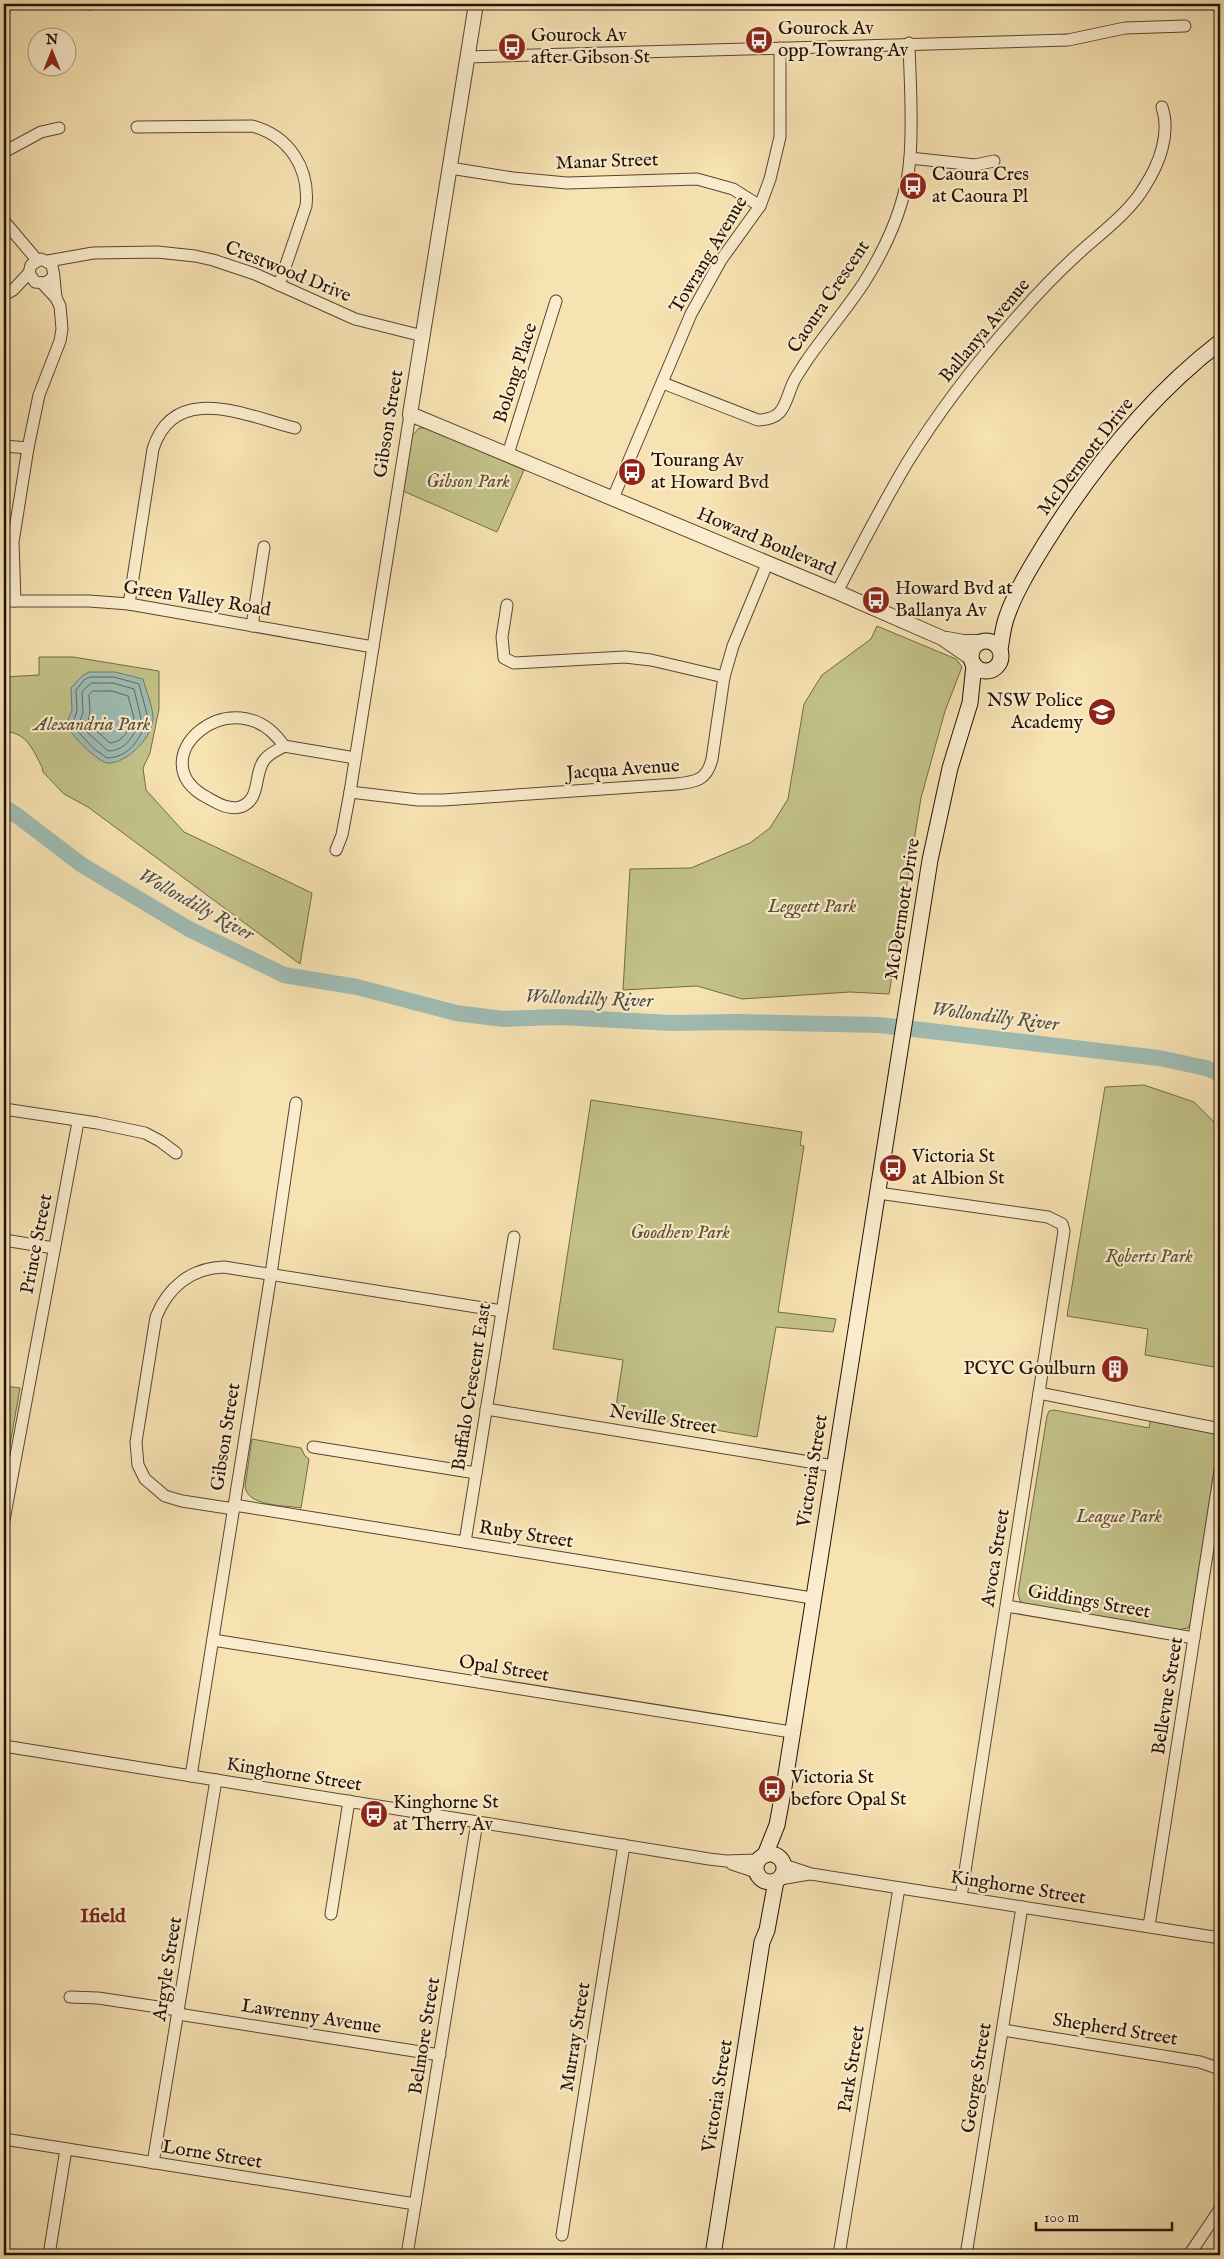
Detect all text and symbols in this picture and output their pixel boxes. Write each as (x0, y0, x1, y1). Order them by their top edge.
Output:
place label: Gourock Av opp Towrang Av (778, 17, 909, 63)
place label: Gourock Av after Gibson St (531, 24, 651, 70)
bus stop icon: Gourock Av opp Towrang Av (744, 25, 774, 55)
north arrow (28, 28, 78, 78)
text: N (45, 31, 58, 49)
bus stop icon: Gourock Av after Gibson St (497, 32, 527, 62)
street label: Manar Street (555, 148, 659, 176)
place label: Caoura Cres at Caoura Pl (932, 163, 1029, 209)
bus stop icon: Caoura Cres at Caoura Pl (898, 171, 928, 201)
street label: Towrang Avenue (665, 192, 754, 318)
street label: Crestwood Drive (221, 236, 355, 308)
street label: Caoura Crescent (783, 236, 876, 358)
street label: Ballanya Avenue (934, 274, 1036, 388)
street label: Bolong Place (489, 320, 544, 426)
street label: Gibson Street (369, 368, 409, 480)
street label: McDermott Drive (1033, 393, 1140, 521)
place label: Tourang Av at Howard Bvd (651, 449, 770, 495)
bus stop icon: Tourang Av at Howard Bvd (617, 457, 647, 487)
park label: Gibson Park (426, 470, 510, 494)
street label: Howard Boulevard (693, 502, 840, 582)
street label: Green Valley Road (122, 576, 273, 623)
place label: Howard Bvd at Ballanya Av (895, 577, 1013, 623)
bus stop icon: Howard Bvd at Ballanya Av (861, 585, 891, 615)
place label: NSW Police Academy (987, 689, 1084, 735)
school or university icon: NSW Police Academy (1087, 697, 1117, 727)
park label: Alexandria Park (32, 713, 151, 737)
street label: Jacqua Avenue (564, 754, 681, 786)
street label: McDermott Drive (880, 836, 926, 982)
water label: Wollondilly River (134, 863, 259, 948)
park label: Leggett Park (767, 895, 857, 919)
water label: Wollondilly River (525, 984, 655, 1014)
water label: Wollondilly River (930, 997, 1061, 1037)
place label: Victoria St at Albion St (911, 1145, 1005, 1191)
bus stop icon: Victoria St at Albion St (878, 1153, 908, 1183)
street label: Prince Street (16, 1191, 59, 1296)
park label: Goodhew Park (630, 1221, 730, 1245)
park label: Roberts Park (1105, 1245, 1193, 1269)
street label: Buffalo Crescent East (447, 1301, 497, 1473)
building icon: PCYC Goulburn (1100, 1354, 1130, 1384)
place label: PCYC Goulburn (963, 1357, 1096, 1381)
street label: Gibson Street (206, 1381, 246, 1493)
street label: Neville Street (608, 1400, 719, 1440)
street label: Victoria Street (792, 1412, 834, 1530)
park label: League Park (1075, 1505, 1163, 1529)
street label: Avoca Street (976, 1507, 1016, 1610)
street label: Ruby Street (477, 1516, 575, 1554)
street label: Giddings Street (1026, 1579, 1153, 1625)
street label: Bellevue Street (1147, 1635, 1189, 1756)
street label: Opal Street (457, 1650, 551, 1688)
street label: Kinghorne Street (225, 1752, 364, 1798)
place label: Victoria St before Opal St (790, 1766, 907, 1812)
bus stop icon: Victoria St before Opal St (757, 1774, 787, 1804)
place label: Kinghorne St at Therry Av (393, 1791, 499, 1837)
bus stop icon: Kinghorne St at Therry Av (359, 1799, 389, 1829)
street label: Kinghorne Street (949, 1865, 1088, 1911)
district label: Ifield (80, 1904, 127, 1929)
street label: Argyle Street (148, 1915, 188, 2024)
street label: Belmore Street (404, 1975, 446, 2096)
street label: Murray Street (556, 1980, 597, 2093)
street label: Lawrenny Avenue (239, 1994, 383, 2040)
street label: Shepherd Street (1051, 2008, 1180, 2052)
street label: George Street (956, 2021, 998, 2135)
street label: Park Street (833, 2023, 871, 2114)
street label: Victoria Street (697, 2037, 739, 2155)
street label: Lorne Street (160, 2135, 264, 2175)
scale bar (1036, 2199, 1173, 2231)
text: 100 m (1044, 2208, 1080, 2227)

